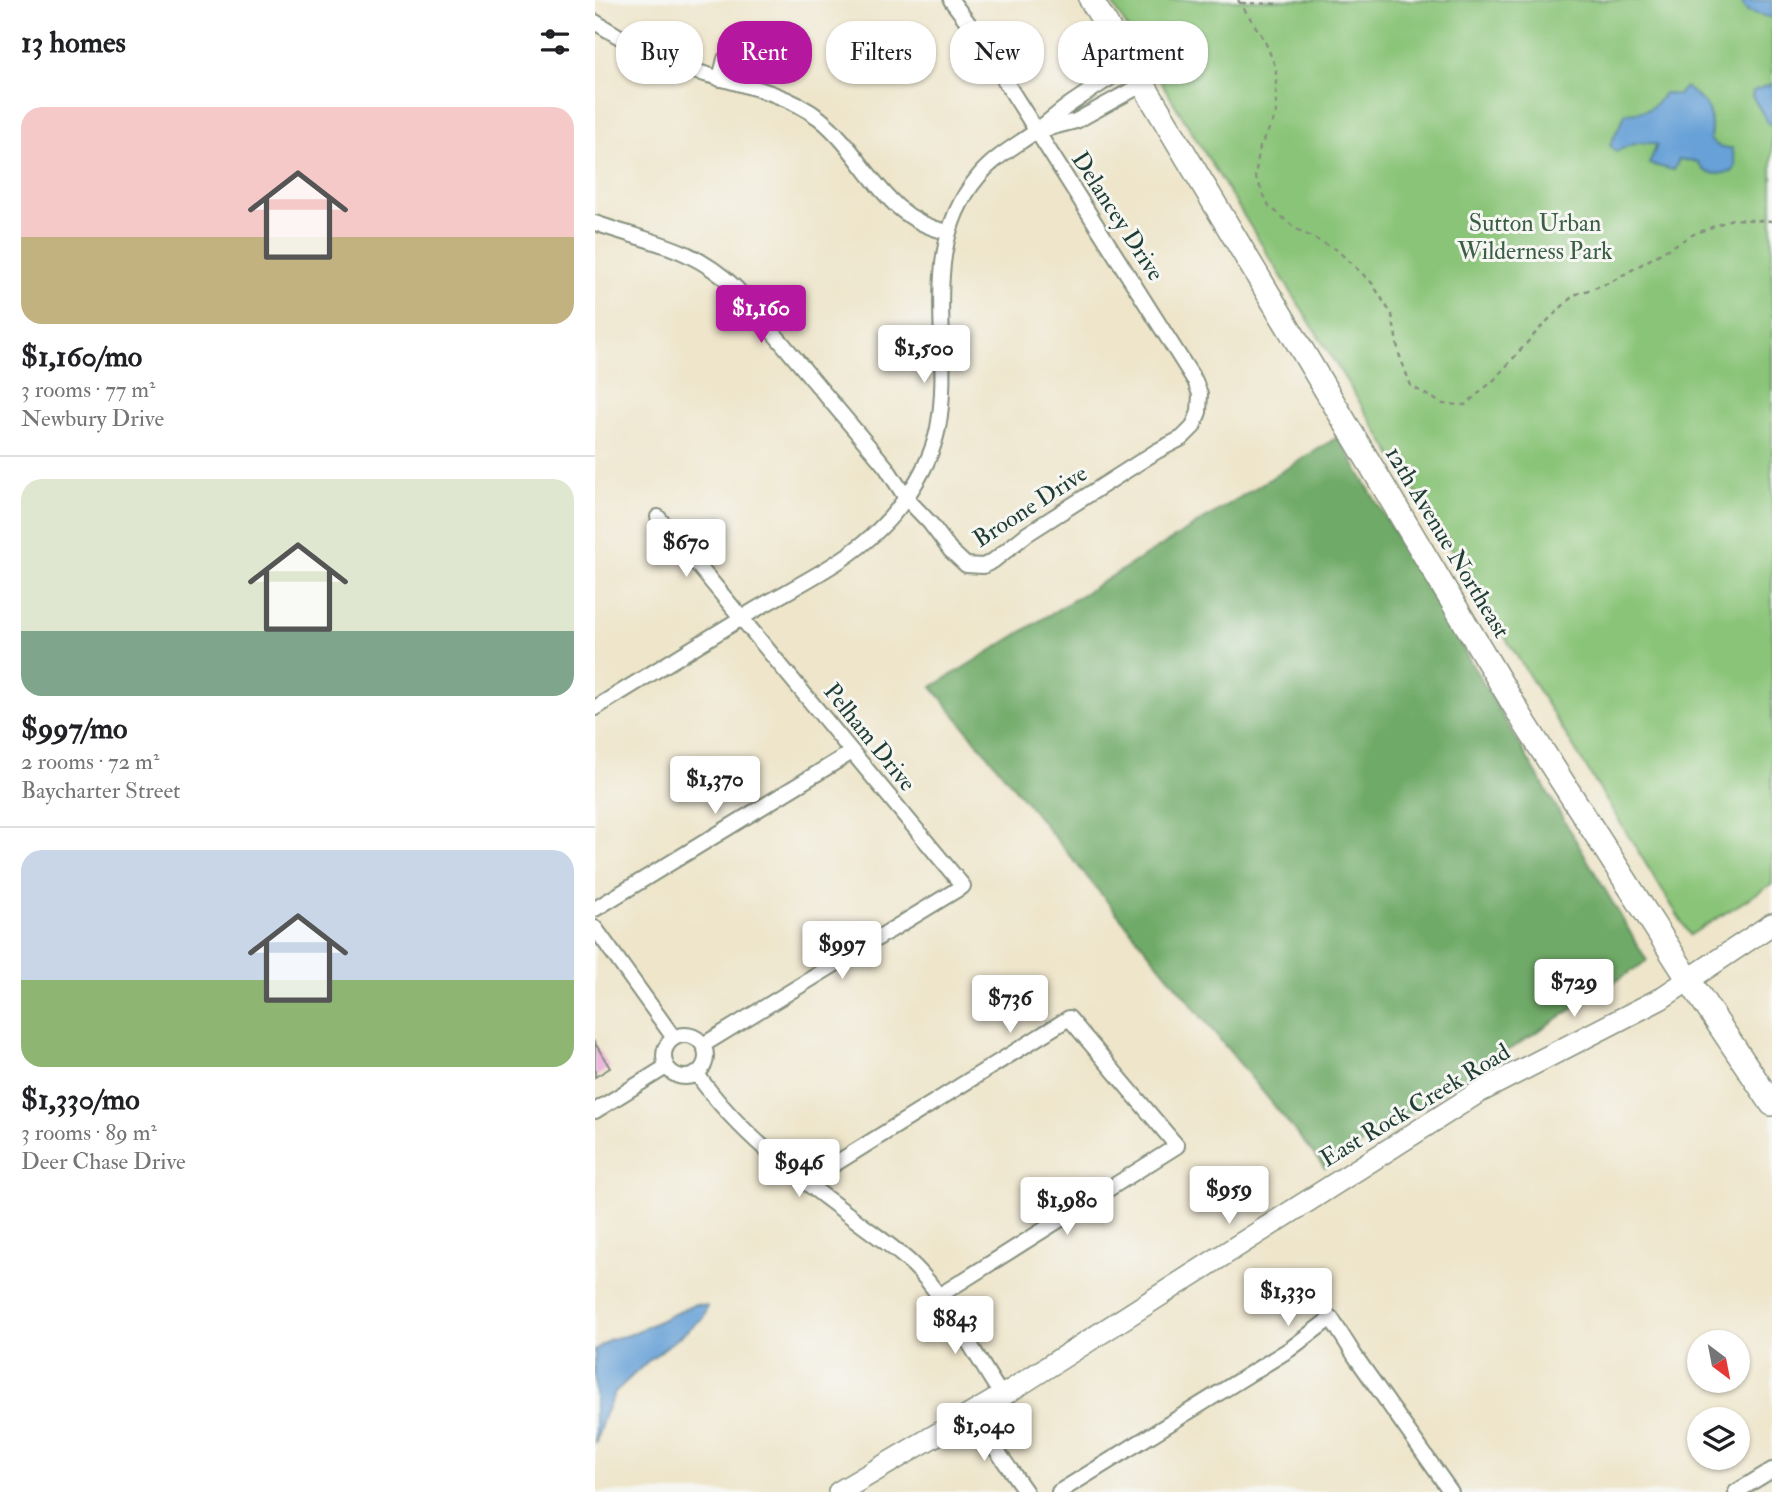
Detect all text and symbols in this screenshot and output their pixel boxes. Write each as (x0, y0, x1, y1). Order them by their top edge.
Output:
chip: Buy (616, 21, 703, 84)
chip: Rent (717, 21, 812, 84)
chip: Filters (826, 21, 936, 84)
chip: New (950, 21, 1044, 84)
chip: Apartment (1058, 21, 1208, 84)
icon: filters (536, 23, 574, 61)
text: 13 homes (21, 24, 126, 61)
street label: Delancey Drive (1064, 146, 1171, 287)
icon: home (235, 152, 361, 278)
park label: Sutton Urban Wilderness Park (1456, 208, 1613, 267)
pin: $1,160 (704, 286, 818, 345)
text: $1,160 (732, 293, 790, 322)
pin: $1,500 (867, 326, 981, 385)
text: $1,500 (894, 333, 954, 362)
text: $1,160/mo (21, 338, 142, 375)
text: 3 rooms · 77 m² (21, 375, 156, 404)
text: Newbury Drive (21, 404, 164, 433)
street label: 12th Avenue Northeast (1378, 441, 1517, 644)
street label: Broone Drive (967, 458, 1093, 555)
pin: $670 (645, 520, 727, 579)
icon: home (235, 524, 361, 650)
text: $670 (663, 527, 709, 556)
street label: Pelham Drive (816, 677, 923, 798)
text: $997/mo (21, 710, 128, 747)
text: 2 rooms · 72 m² (21, 747, 159, 776)
pin: $1,370 (658, 756, 772, 816)
text: $1,370 (686, 764, 744, 793)
text: Baycharter Street (21, 776, 181, 805)
icon: home (235, 895, 361, 1021)
pin: $997 (801, 922, 883, 981)
text: $997 (818, 929, 866, 958)
pin: $729 (1533, 960, 1615, 1019)
text: $729 (1550, 967, 1598, 996)
pin: $736 (969, 976, 1051, 1035)
text: $736 (988, 983, 1032, 1012)
street label: East Rock Creek Road (1315, 1036, 1516, 1174)
text: $1,330/mo (21, 1081, 140, 1118)
text: 3 rooms · 89 m² (21, 1118, 157, 1147)
pin: $946 (758, 1140, 840, 1199)
text: Deer Chase Drive (21, 1147, 186, 1176)
text: $946 (775, 1147, 823, 1176)
pin: $959 (1188, 1166, 1270, 1226)
text: $959 (1206, 1174, 1252, 1203)
pin: $1,980 (1010, 1178, 1124, 1237)
text: $1,980 (1036, 1185, 1098, 1214)
pin: $1,330 (1231, 1268, 1345, 1328)
text: $1,330 (1260, 1276, 1316, 1305)
pin: $843 (914, 1296, 996, 1356)
text: $843 (932, 1304, 978, 1333)
north arrow (1687, 1330, 1750, 1393)
map controls (1687, 1330, 1750, 1470)
pin: $1,040 (927, 1404, 1041, 1463)
button: layers (1687, 1407, 1750, 1470)
text: $1,040 (953, 1411, 1015, 1440)

